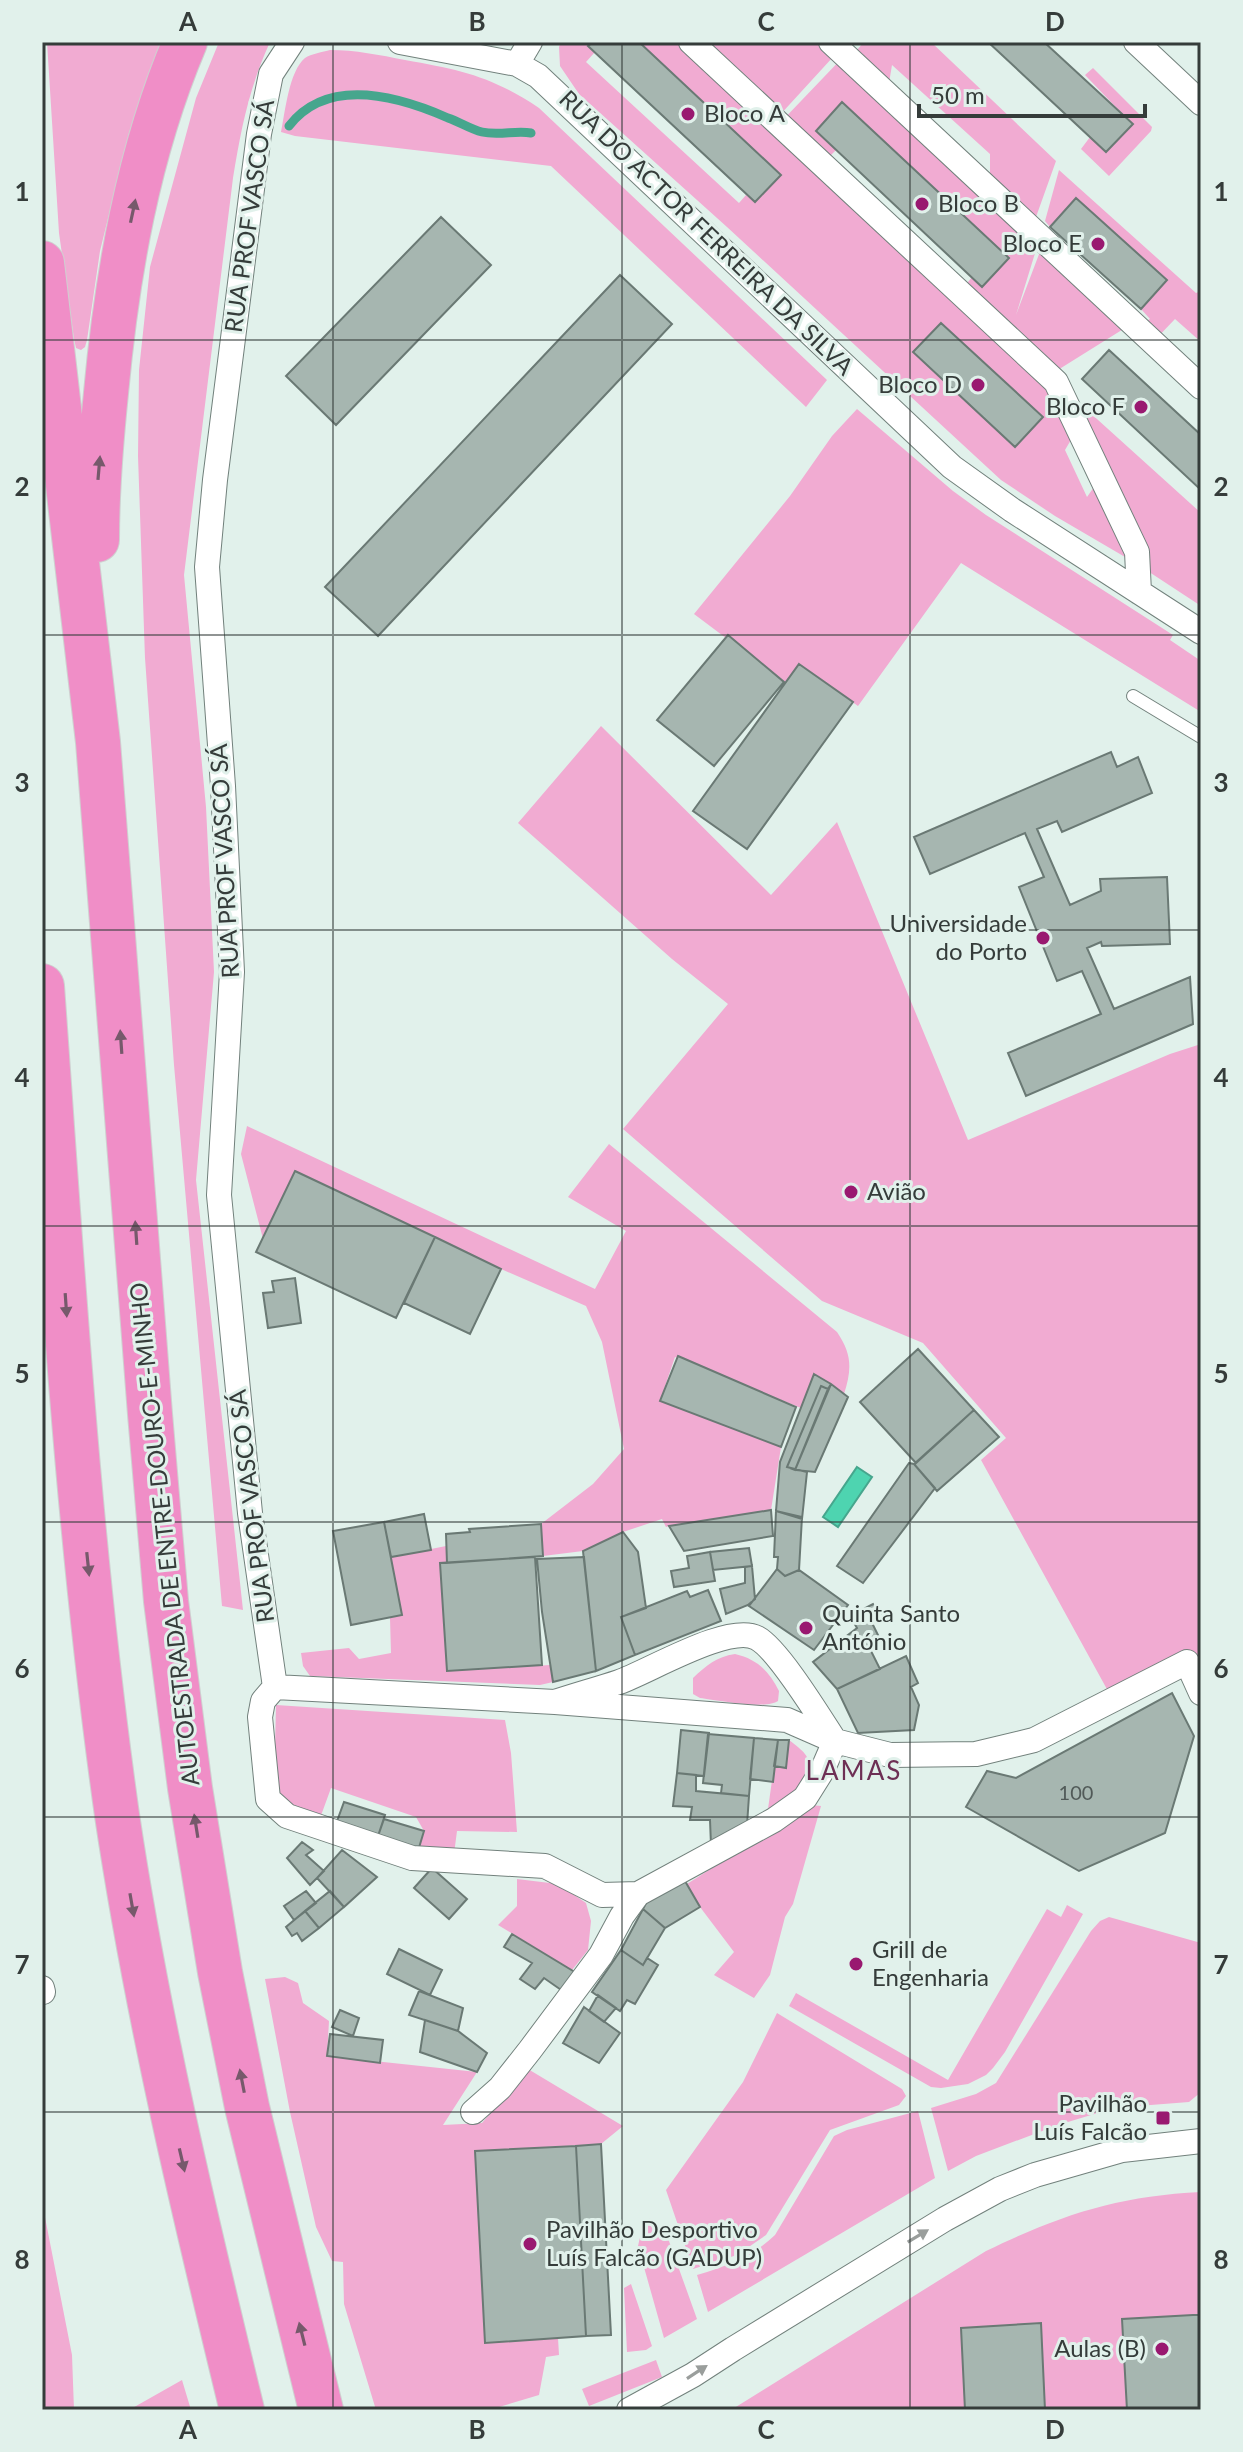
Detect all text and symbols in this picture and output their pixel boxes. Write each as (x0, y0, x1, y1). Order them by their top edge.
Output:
text: A (178, 5, 198, 37)
text: B (468, 5, 486, 37)
text: C (757, 5, 775, 37)
text: D (1045, 5, 1065, 37)
scale bar (919, 68, 1145, 118)
text: 50 m (931, 80, 985, 109)
street label: RUA DO ACTOR FERREIRA DA SILVA (554, 83, 861, 381)
street label: RUA PROF VASCO SÁ (218, 97, 279, 334)
place label: Bloco A (704, 98, 786, 127)
marker: Bloco A (679, 105, 697, 123)
text: 1 (14, 175, 30, 207)
text: 1 (1213, 175, 1229, 207)
place label: Bloco B (938, 188, 1019, 217)
marker: Bloco B (913, 195, 931, 213)
one-way arrow (128, 198, 140, 223)
place label: Bloco E (1003, 228, 1082, 257)
marker: Bloco E (1089, 235, 1107, 253)
place label: Bloco D (878, 369, 962, 398)
marker: Bloco D (969, 376, 987, 394)
place label: Bloco F (1046, 391, 1125, 420)
marker: Bloco F (1132, 398, 1150, 416)
one-way arrow (93, 455, 106, 480)
text: 2 (14, 470, 30, 502)
text: 2 (1213, 470, 1229, 502)
street label: RUA PROF VASCO SÁ (203, 742, 244, 979)
text: 3 (14, 766, 30, 798)
text: 3 (1213, 766, 1229, 798)
place label: Universidade do Porto (890, 908, 1027, 965)
marker: Universidade do Porto (1034, 929, 1052, 947)
one-way arrow (114, 1029, 127, 1054)
text: 4 (14, 1061, 30, 1093)
text: 4 (1213, 1061, 1229, 1093)
place label: Avião (867, 1176, 926, 1205)
marker: Avião (842, 1183, 860, 1201)
one-way arrow (129, 1220, 142, 1245)
street label: AUTOESTRADA DE ENTRE-DOURO-E-MINHO (123, 1281, 204, 1787)
one-way arrow (59, 1293, 72, 1318)
text: 5 (14, 1357, 30, 1389)
text: 5 (1213, 1357, 1229, 1389)
street label: RUA PROF VASCO SÁ (222, 1387, 279, 1624)
one-way arrow (82, 1552, 95, 1577)
place label: Quinta Santo António (822, 1598, 960, 1655)
marker: Quinta Santo António (797, 1619, 815, 1637)
text: 6 (14, 1652, 30, 1684)
text: 6 (1213, 1652, 1229, 1684)
district label: LAMAS (806, 1754, 902, 1786)
house number: 100 (1059, 1780, 1093, 1804)
one-way arrow (189, 1813, 202, 1838)
one-way arrow (127, 1893, 139, 1918)
place label: Grill de Engenharia (872, 1934, 989, 1991)
text: 7 (14, 1948, 30, 1980)
text: 7 (1213, 1948, 1229, 1980)
marker: Grill de Engenharia (847, 1955, 865, 1973)
one-way arrow (235, 2069, 248, 2094)
place label: Pavilhão Luís Falcão (1033, 2088, 1147, 2145)
marker: Pavilhão Luís Falcão (1154, 2109, 1172, 2127)
one-way arrow (176, 2148, 189, 2173)
place label: Pavilhão Desportivo Luís Falcão (GADUP) (546, 2214, 762, 2271)
one-way arrow (907, 2229, 929, 2243)
marker: Pavilhão Desportivo Luís Falcão (GADUP) (521, 2235, 539, 2253)
text: 8 (14, 2243, 30, 2275)
text: 8 (1213, 2243, 1229, 2275)
one-way arrow (295, 2322, 307, 2347)
place label: Aulas (B) (1054, 2333, 1146, 2362)
marker: Aulas (B) (1153, 2340, 1171, 2358)
one-way arrow (686, 2366, 708, 2380)
text: A (178, 2413, 198, 2445)
text: B (468, 2413, 486, 2445)
text: C (757, 2413, 775, 2445)
text: D (1045, 2413, 1065, 2445)

